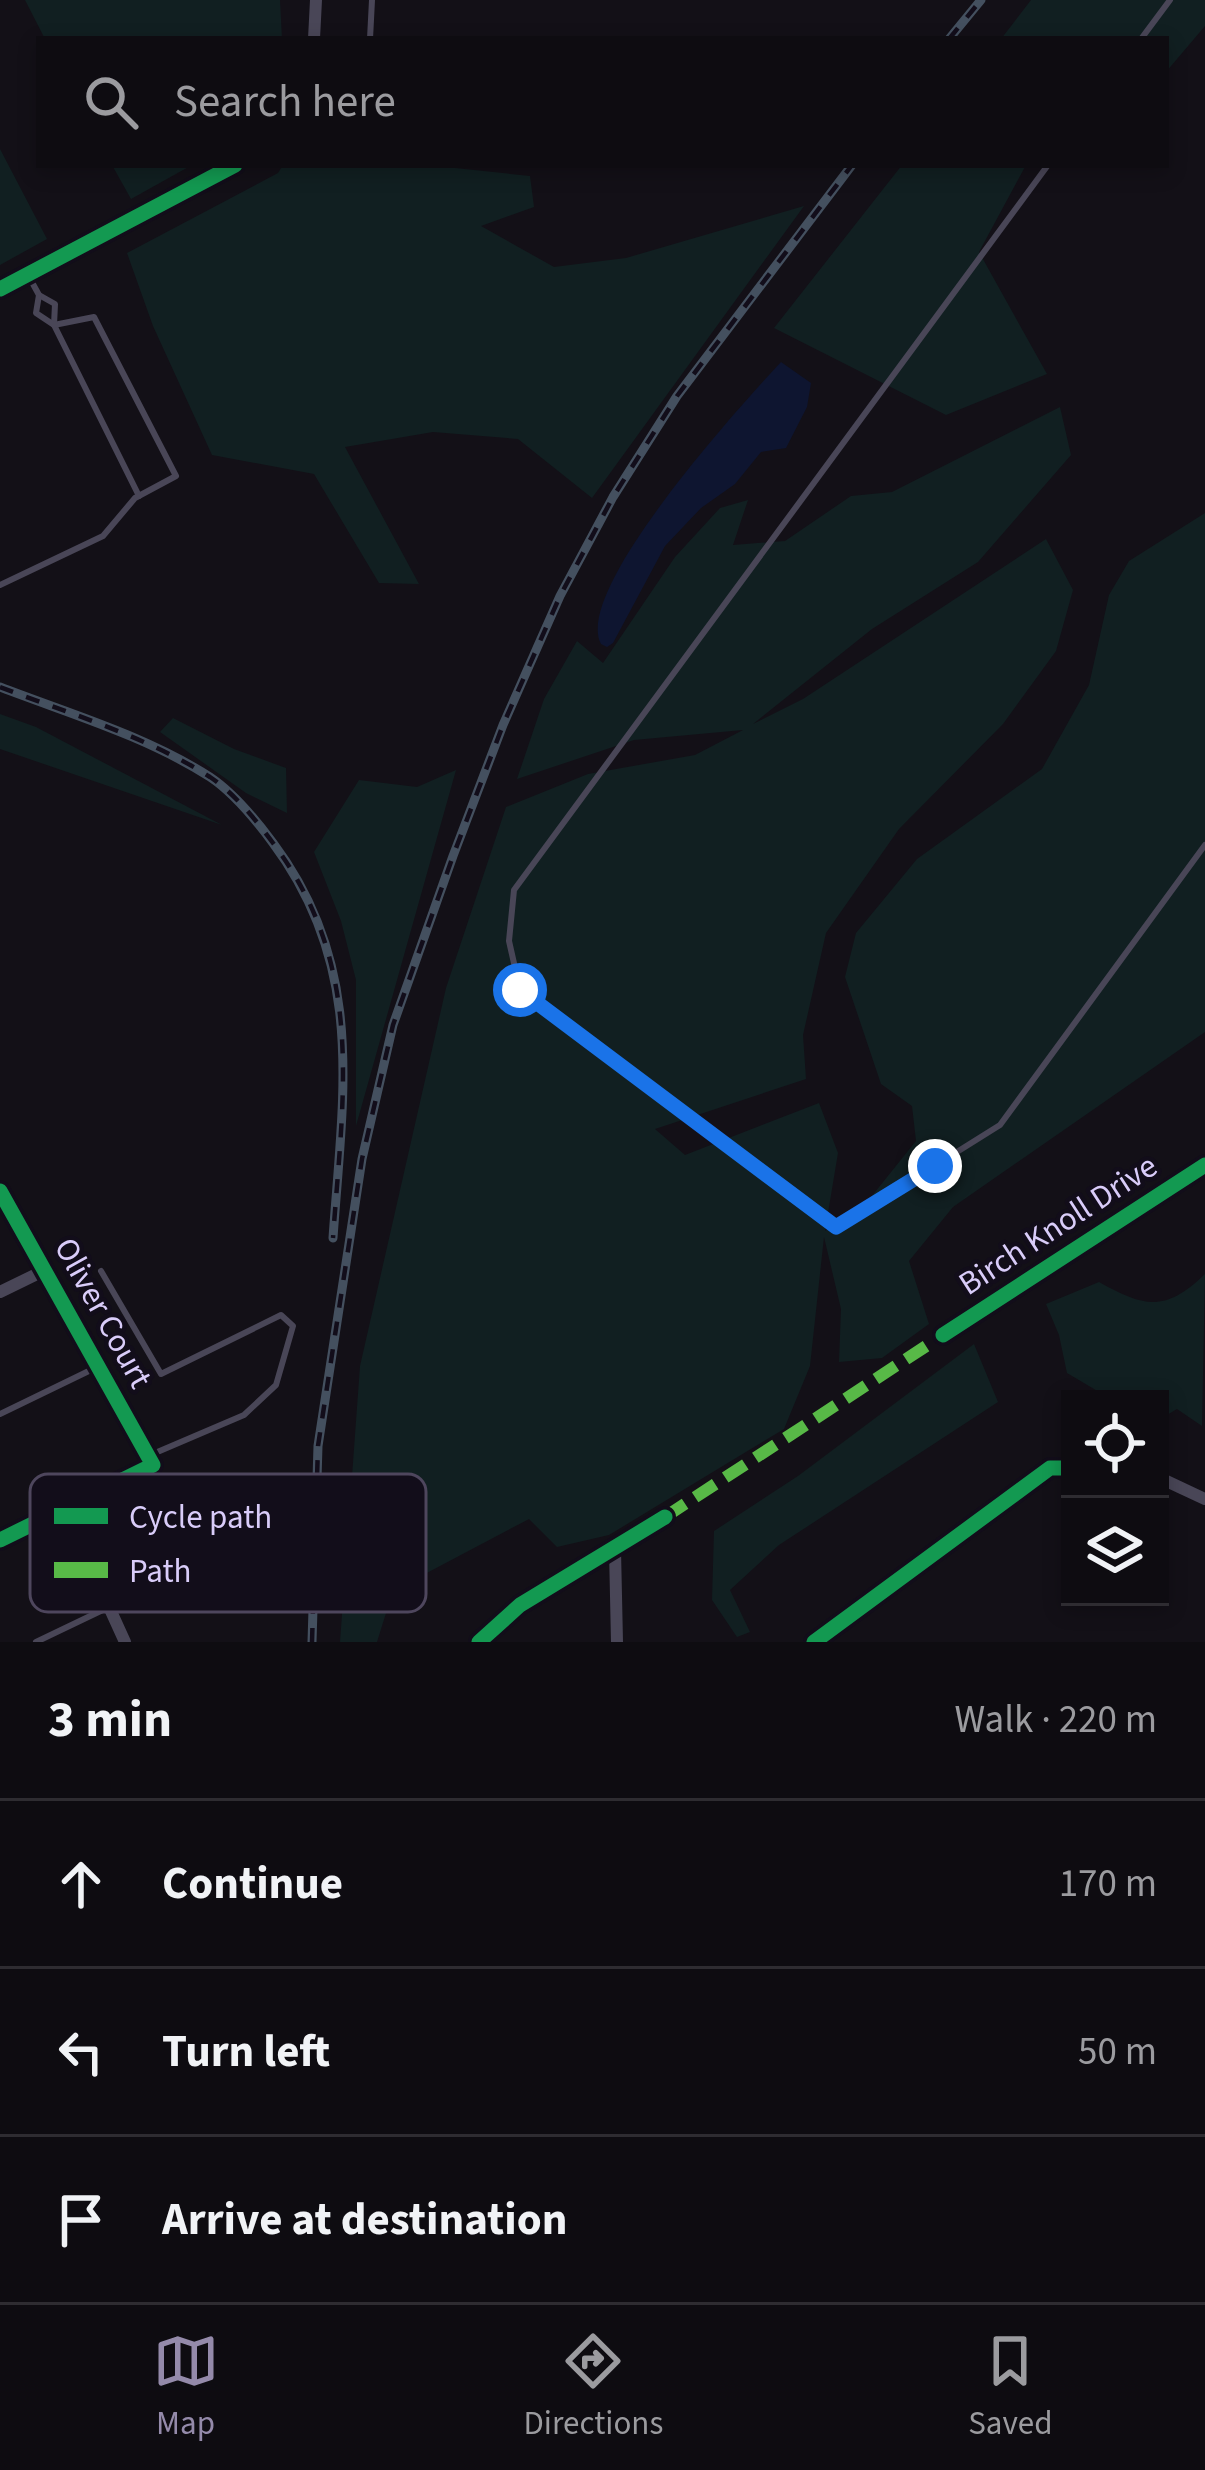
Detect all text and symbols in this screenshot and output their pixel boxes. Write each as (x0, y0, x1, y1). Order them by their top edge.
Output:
search box (36, 36, 1169, 168)
icon: search (78, 69, 144, 135)
text: Search here (174, 70, 396, 134)
route start (493, 963, 547, 1017)
route end (908, 1139, 962, 1193)
street label: Birch Knoll Drive (949, 1143, 1167, 1307)
street label: Oliver Court (42, 1229, 164, 1397)
map controls (1061, 1390, 1169, 1606)
button: locate (1061, 1390, 1169, 1498)
legend (30, 1474, 426, 1612)
text: Cycle path (129, 1494, 272, 1541)
button: layers (1061, 1498, 1169, 1606)
text: Path (129, 1548, 192, 1595)
text: 3 min (48, 1684, 172, 1756)
text: Walk · 220 m (954, 1692, 1157, 1748)
icon: ahead (48, 1851, 114, 1917)
text: Continue (162, 1852, 343, 1916)
text: 170 m (1059, 1856, 1157, 1912)
icon: left (48, 2019, 114, 2085)
text: Turn left (162, 2020, 330, 2084)
text: 50 m (1078, 2024, 1157, 2080)
icon: arrive (48, 2187, 114, 2253)
text: Arrive at destination (162, 2188, 567, 2252)
tab: Map (153, 2328, 219, 2447)
tab: Directions (524, 2328, 663, 2447)
tab: Saved (968, 2328, 1052, 2447)

